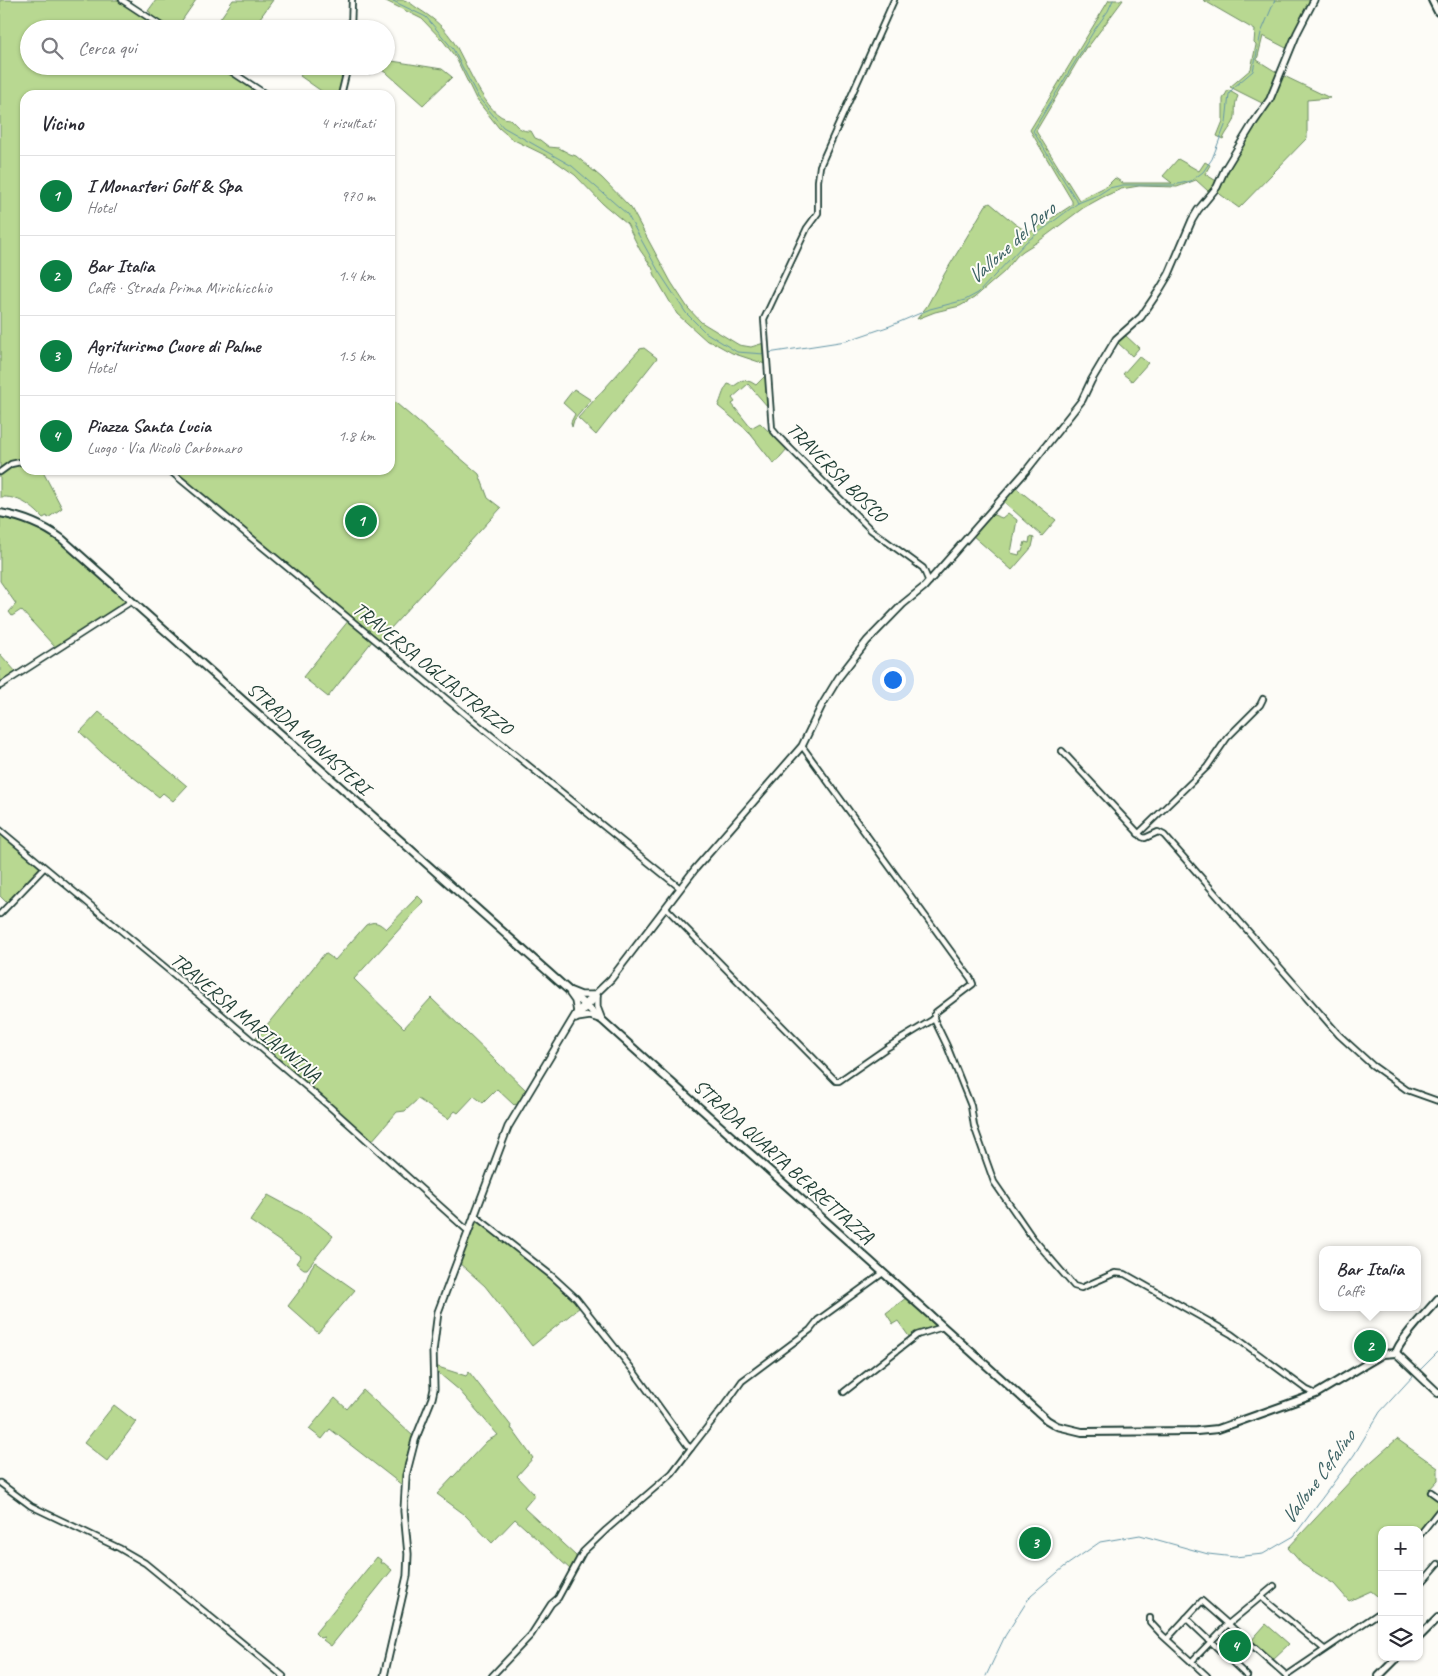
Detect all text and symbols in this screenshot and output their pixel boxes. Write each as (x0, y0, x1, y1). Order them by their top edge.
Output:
search box (20, 20, 395, 75)
icon: search (38, 34, 66, 62)
text: Cerca qui (78, 36, 137, 60)
text: Vicino (40, 110, 83, 136)
text: 4 risultati (321, 113, 375, 133)
text: I Monasteri Golf & Spa (87, 174, 241, 198)
text: 1 (52, 186, 60, 206)
text: 970 m (341, 186, 375, 206)
water label: Vallone del Pero (962, 195, 1062, 289)
text: Hotel (87, 198, 115, 218)
text: Bar Italia (87, 254, 154, 278)
text: 2 (52, 266, 60, 286)
text: 1.4 km (338, 266, 375, 286)
text: Caffè · Strada Prima Mirichicchio (87, 278, 272, 298)
text: Agriturismo Cuore di Palme (87, 334, 260, 358)
text: 3 (52, 346, 60, 366)
text: 1.5 km (338, 346, 375, 366)
text: Hotel (87, 358, 115, 378)
text: Piazza Santa Lucia (87, 414, 211, 438)
street label: TRAVERSA BOSCO (781, 417, 894, 529)
text: 4 (52, 426, 60, 446)
text: 1.8 km (338, 426, 375, 446)
text: Luogo · Via Nicolò Carbonaro (87, 438, 242, 458)
pin: 1 (345, 502, 377, 540)
street label: TRAVERSA OGLIASTRAZZO (348, 596, 519, 742)
your location (880, 667, 906, 693)
street label: STRADA MONASTERI (242, 676, 379, 803)
street label: TRAVERSA MARIANNINA (165, 947, 327, 1088)
street label: STRADA QUARTA BERRETTAZZA (688, 1074, 880, 1250)
popup (1319, 1246, 1421, 1311)
text: Bar Italia (1336, 1257, 1404, 1281)
text: Caffè (1336, 1281, 1364, 1301)
pin: 2 (1354, 1327, 1386, 1365)
water label: Vallone Cefalino (1275, 1423, 1362, 1529)
pin: 3 (1019, 1524, 1051, 1562)
map controls (1378, 1526, 1423, 1661)
button: + (1378, 1526, 1423, 1571)
button: − (1378, 1571, 1423, 1616)
button: layers (1378, 1616, 1423, 1661)
pin: 4 (1219, 1627, 1251, 1665)

